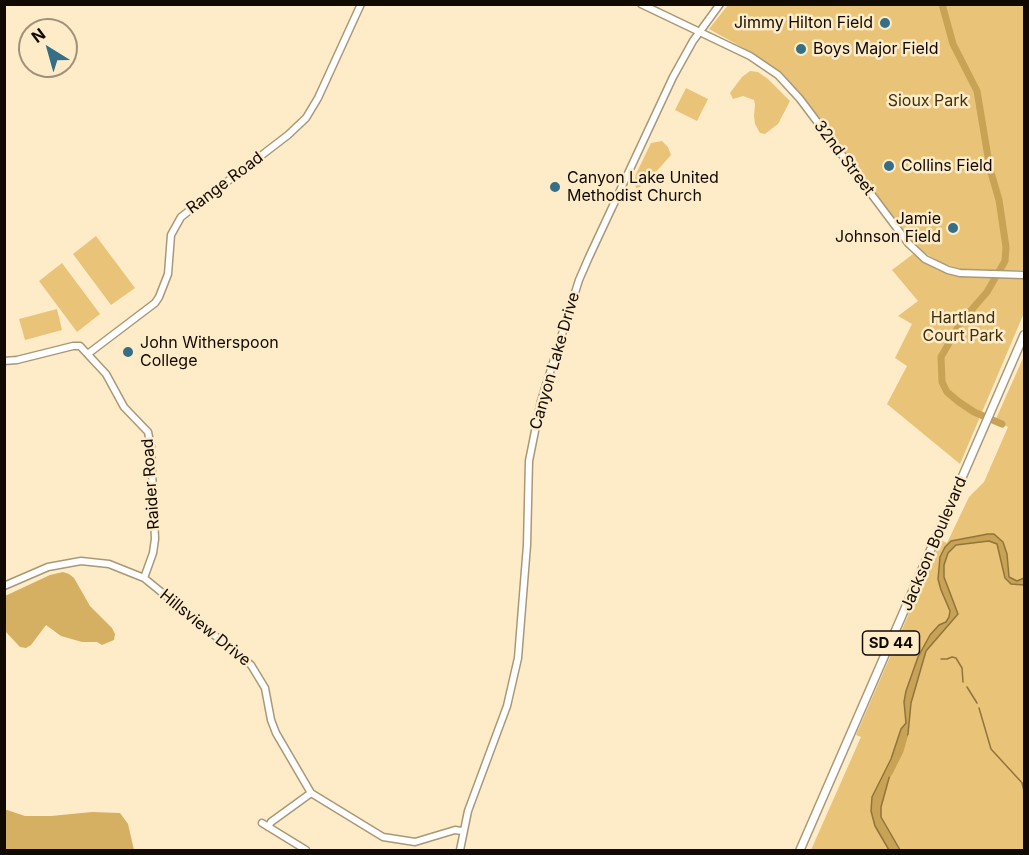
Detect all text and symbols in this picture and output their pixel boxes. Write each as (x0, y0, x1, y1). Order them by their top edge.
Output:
place label: Jimmy Hilton Field (734, 13, 873, 33)
marker: Jimmy Hilton Field (878, 16, 892, 30)
north arrow (18, 18, 78, 78)
text: N (27, 24, 49, 47)
place label: Boys Major Field (813, 39, 938, 59)
marker: Boys Major Field (794, 42, 808, 56)
park label: Sioux Park (888, 91, 968, 111)
street label: 32nd Street (810, 117, 878, 199)
street label: Range Road (183, 148, 267, 218)
place label: Collins Field (901, 156, 993, 176)
marker: Collins Field (882, 159, 896, 173)
place label: Canyon Lake United Methodist Church (567, 168, 719, 206)
marker: Canyon Lake United Methodist Church (548, 180, 562, 194)
place label: Jamie Johnson Field (835, 209, 941, 247)
marker: Jamie Johnson Field (946, 221, 960, 235)
street label: Canyon Lake Drive (526, 290, 584, 432)
park label: Hartland Court Park (922, 308, 1004, 346)
place label: John Witherspoon College (140, 333, 279, 371)
marker: John Witherspoon College (121, 345, 135, 359)
street label: Raider Road (138, 438, 164, 530)
street label: Jackson Boulevard (897, 474, 971, 614)
street label: Hillsview Drive (156, 586, 254, 670)
road number: SD 44 (862, 631, 920, 655)

